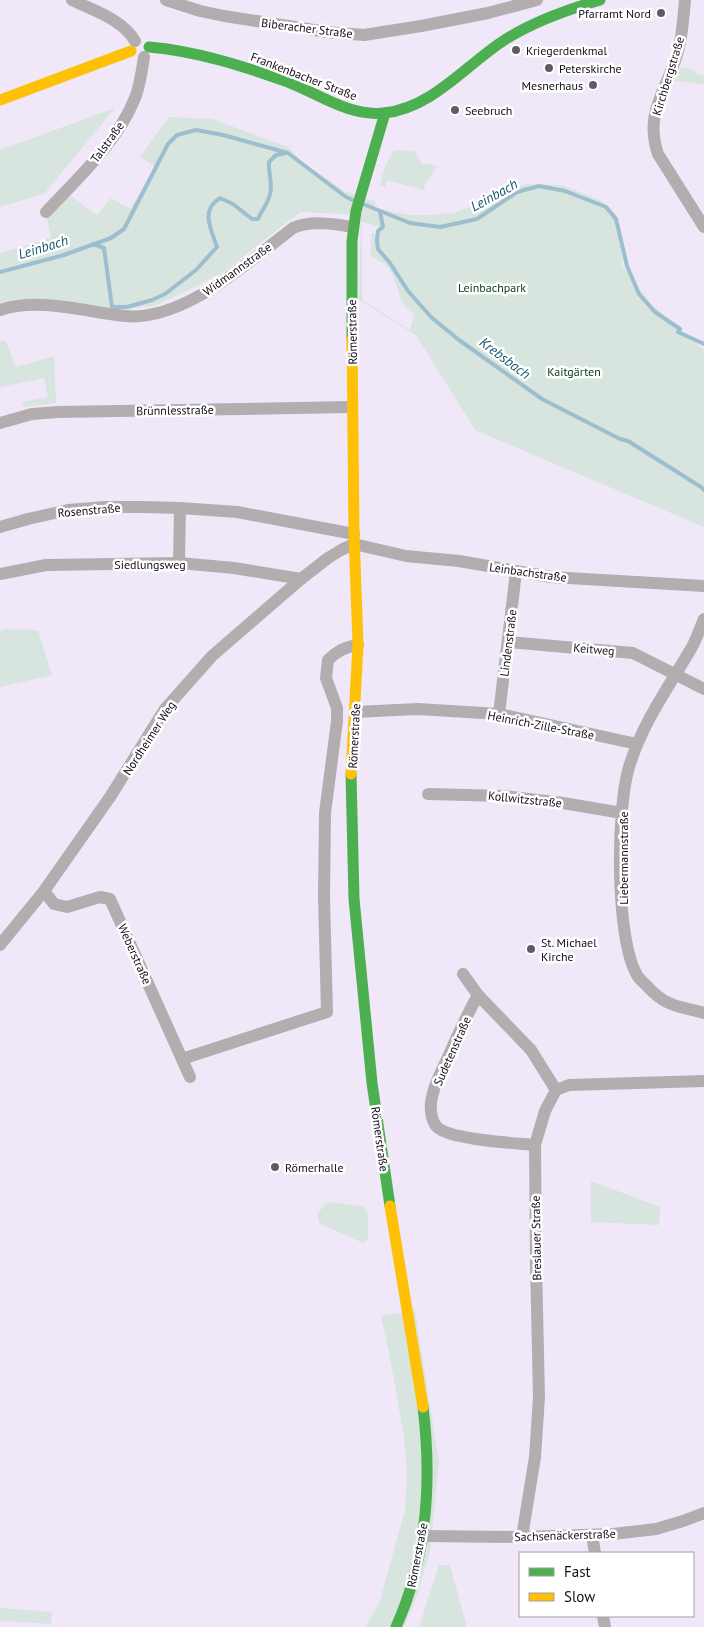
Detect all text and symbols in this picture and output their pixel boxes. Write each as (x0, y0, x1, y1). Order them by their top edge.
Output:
place label: Pfarramt Nord (578, 6, 651, 21)
marker: Pfarramt Nord (655, 7, 667, 19)
street label: Biberacher Straße (260, 15, 354, 41)
street label: Kirchbergstraße (649, 35, 687, 117)
place label: Kriegerdenkmal (526, 43, 607, 58)
marker: Kriegerdenkmal (510, 44, 522, 56)
street label: Frankenbacher Straße (249, 49, 359, 103)
place label: Peterskirche (559, 61, 622, 76)
marker: Peterskirche (543, 62, 555, 74)
place label: Mesnerhaus (522, 78, 583, 93)
marker: Mesnerhaus (587, 79, 599, 91)
place label: Seebruch (465, 103, 512, 118)
marker: Seebruch (449, 104, 461, 116)
street label: Talstraße (87, 118, 127, 166)
water label: Leinbach (467, 175, 521, 215)
water label: Leinbach (16, 231, 70, 263)
street label: Widmannstraße (200, 239, 274, 299)
park label: Leinbachpark (458, 280, 526, 295)
street label: Römerstraße (344, 299, 360, 365)
water label: Krebsbach (476, 333, 534, 383)
park label: Kaitgärten (547, 364, 601, 379)
street label: Brünnlesstraße (136, 402, 214, 418)
street label: Rosenstraße (57, 500, 121, 520)
street label: Siedlungsweg (114, 557, 186, 572)
street label: Leinbachstraße (488, 559, 568, 585)
street label: Lindenstraße (496, 609, 520, 677)
street label: Keitweg (573, 640, 615, 658)
street label: Nordheimer Weg (119, 698, 179, 778)
street label: Römerstraße (345, 703, 363, 769)
street label: Heinrich-Zille-Straße (486, 707, 596, 743)
street label: Kollwitzstraße (487, 788, 563, 810)
street label: Liebermannstraße (616, 811, 631, 905)
street label: Weberstraße (115, 921, 155, 987)
place label: St. Michael Kirche (541, 935, 597, 964)
marker: St. Michael Kirche (525, 943, 537, 955)
street label: Sudetenstraße (430, 1014, 474, 1088)
street label: Römerstraße (368, 1106, 392, 1172)
place label: Römerhalle (285, 1160, 344, 1175)
marker: Römerhalle (269, 1161, 281, 1173)
street label: Breslauer Straße (528, 1195, 544, 1281)
street label: Römerstraße (403, 1522, 431, 1588)
street label: Sachsenäckerstraße (514, 1526, 616, 1544)
legend (519, 1552, 694, 1617)
text: Fast (564, 1562, 591, 1581)
text: Slow (564, 1587, 595, 1606)

